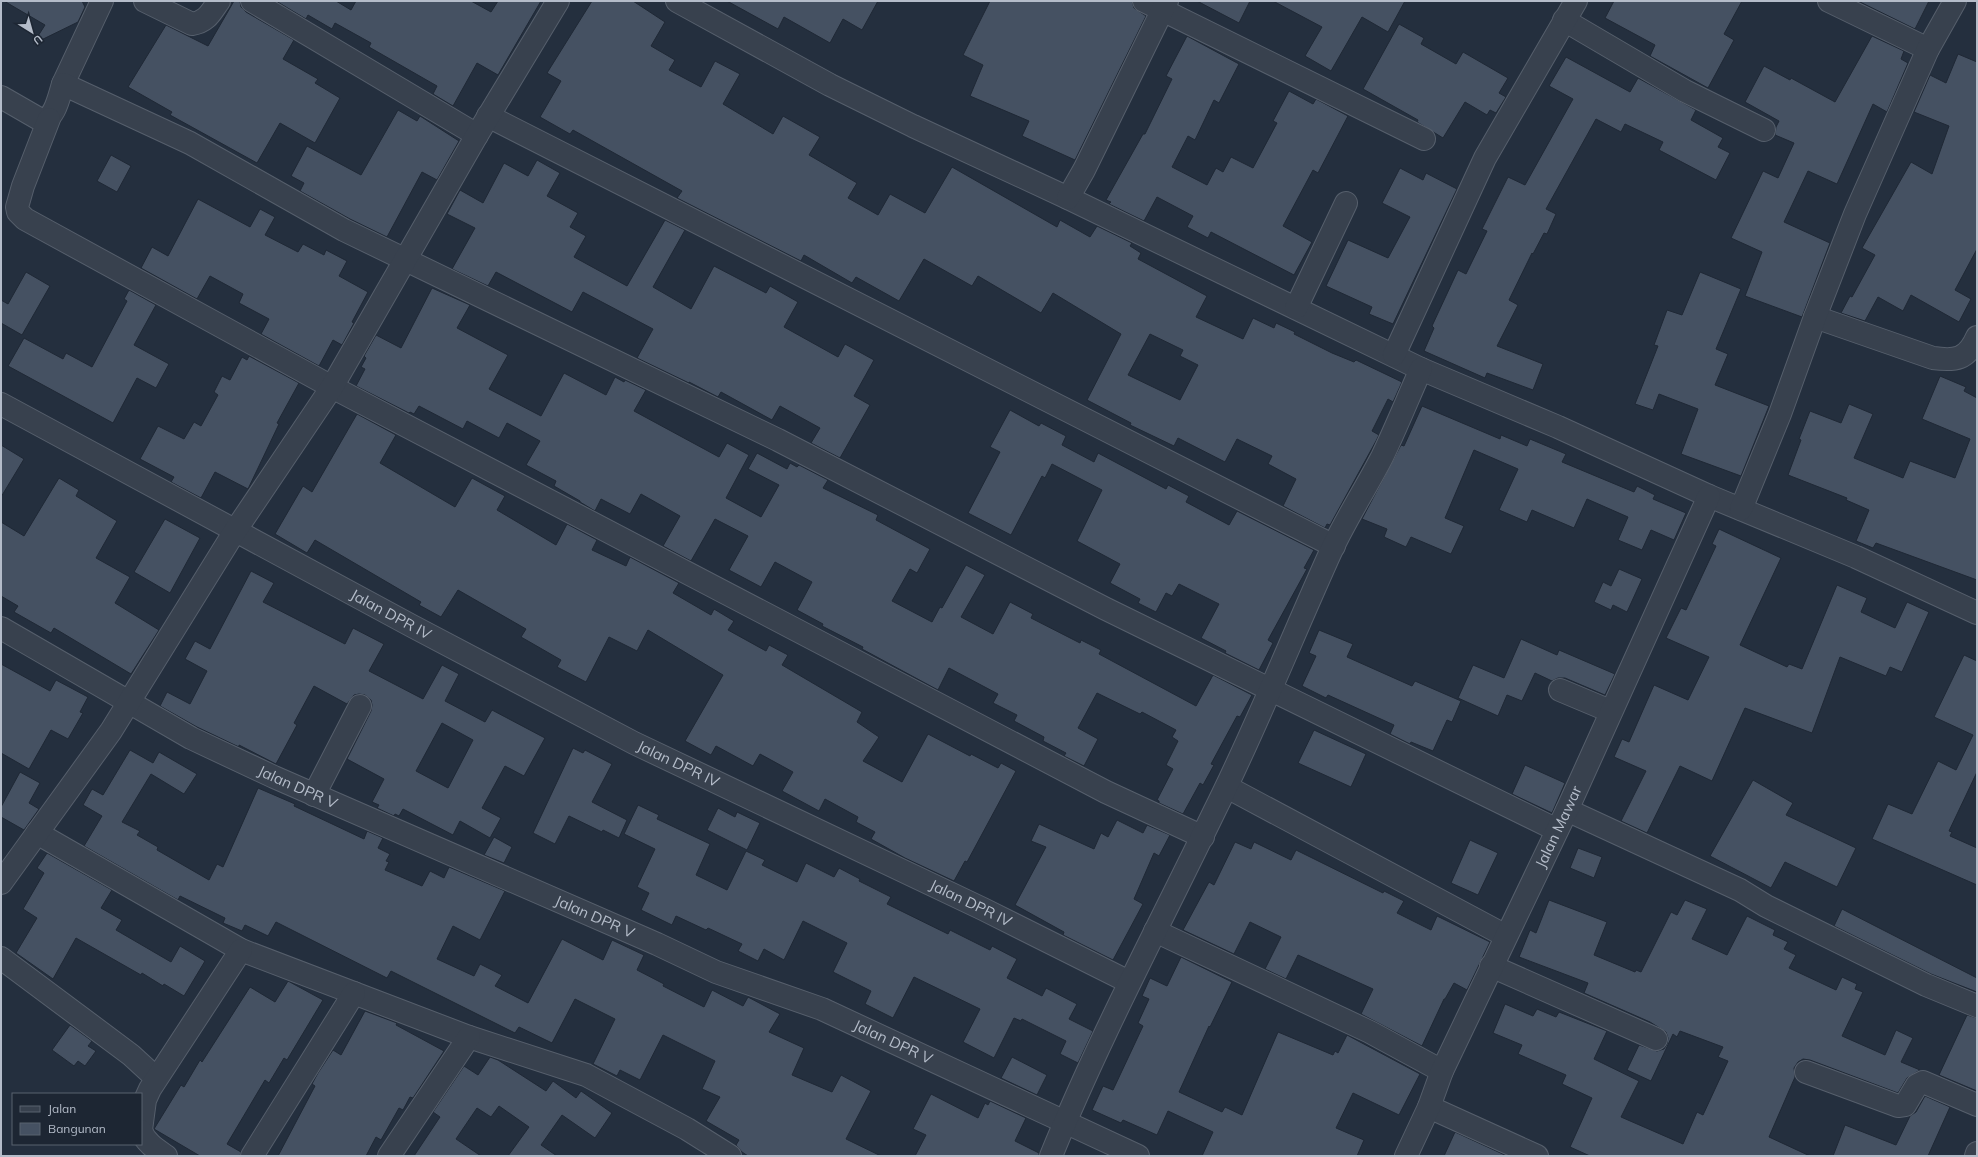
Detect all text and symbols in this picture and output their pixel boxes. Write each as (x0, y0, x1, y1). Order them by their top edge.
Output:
north arrow (12, 12, 52, 52)
text: U (31, 32, 45, 48)
street label: Jalan DPR IV (347, 585, 435, 644)
street label: Jalan DPR IV (634, 736, 723, 791)
street label: Jalan DPR V (255, 761, 341, 813)
street label: Jalan Mawar (1531, 782, 1586, 871)
street label: Jalan DPR IV (927, 875, 1016, 931)
street label: Jalan DPR V (552, 891, 638, 942)
street label: Jalan DPR V (851, 1015, 936, 1068)
legend (12, 1093, 142, 1145)
text: Jalan (48, 1101, 76, 1116)
text: Bangunan (48, 1121, 106, 1136)

